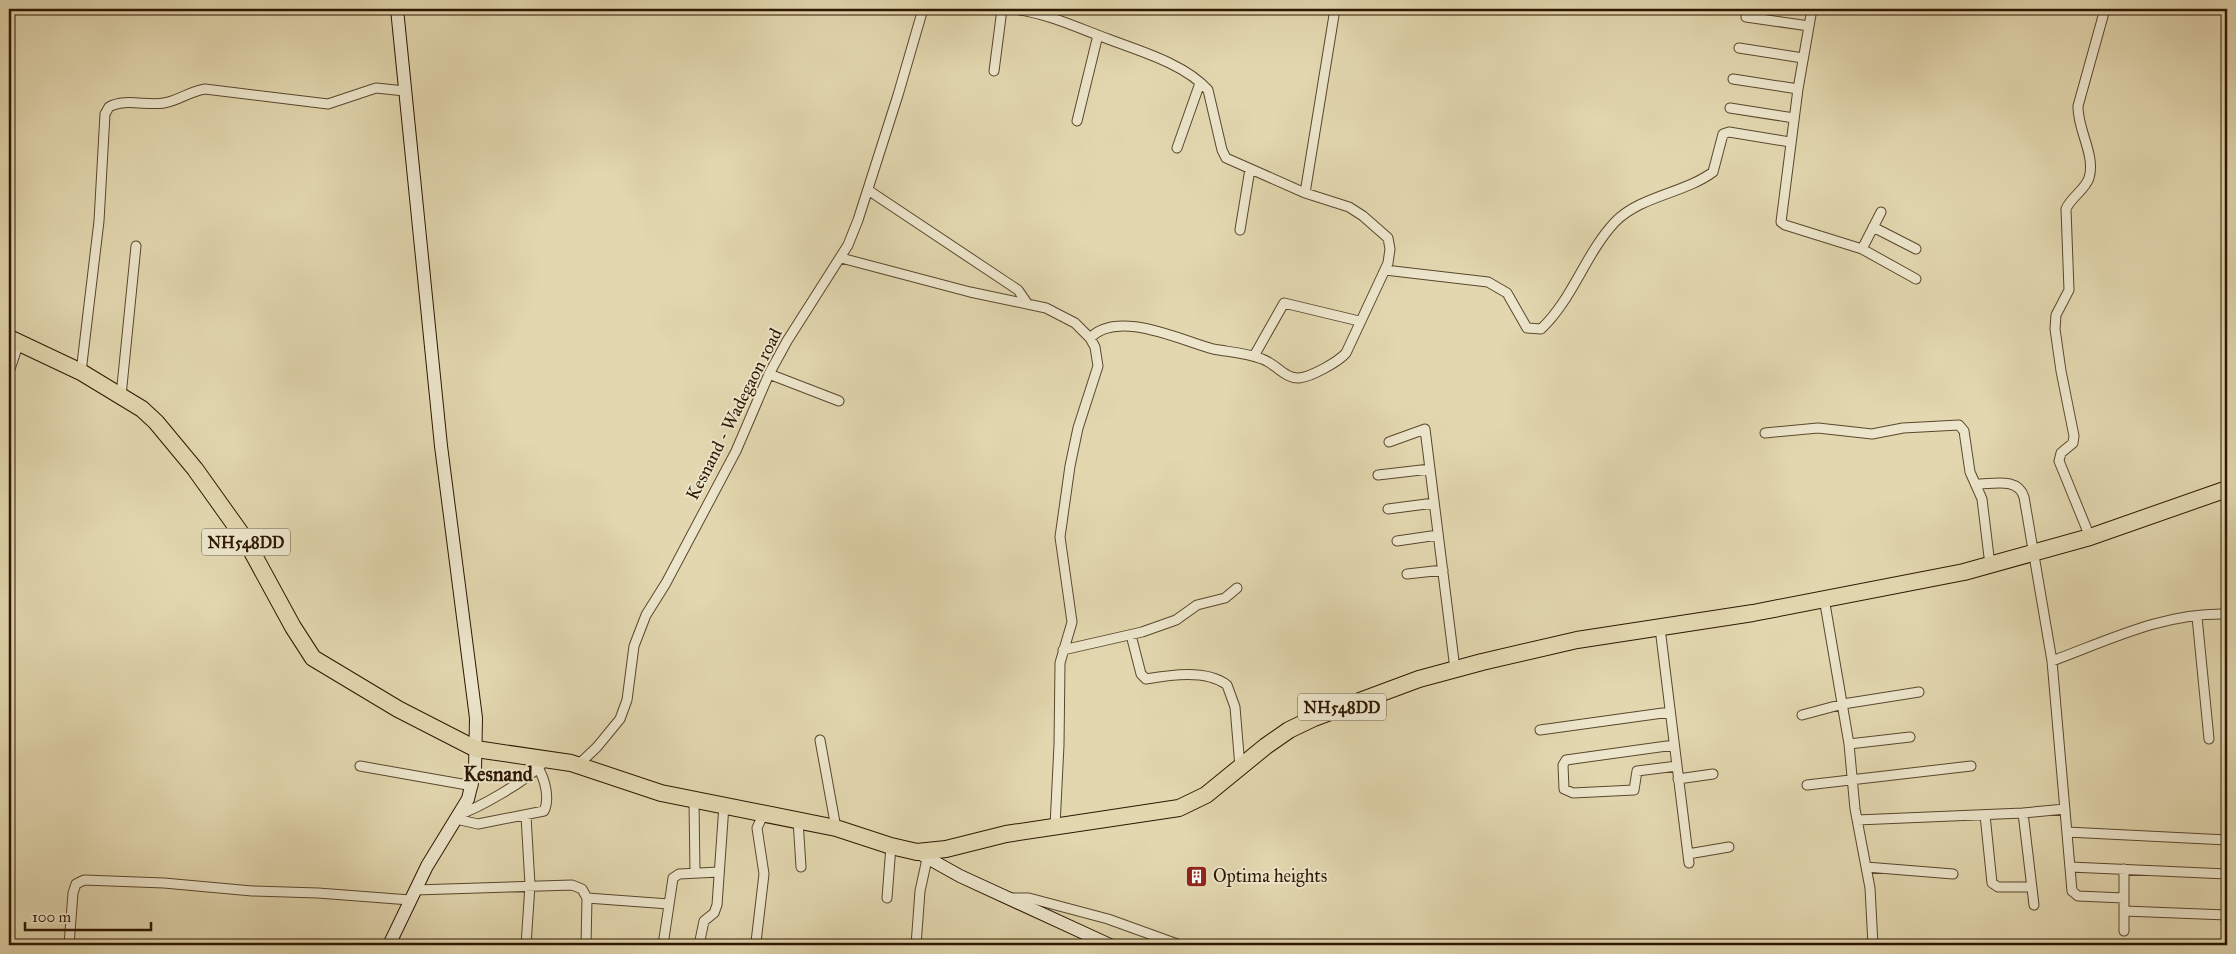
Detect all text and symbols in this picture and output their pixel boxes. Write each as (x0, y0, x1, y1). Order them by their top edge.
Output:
street label: Kesnand - Wadegaon road (681, 325, 788, 504)
road number: NH548DD (202, 528, 290, 556)
road number: NH548DD (1298, 694, 1386, 720)
district label: Kesnand (463, 762, 534, 786)
building icon: Optima heights (1185, 864, 1209, 888)
place label: Optima heights (1213, 865, 1327, 888)
scale bar (25, 899, 151, 931)
text: 100 m (32, 908, 72, 926)

